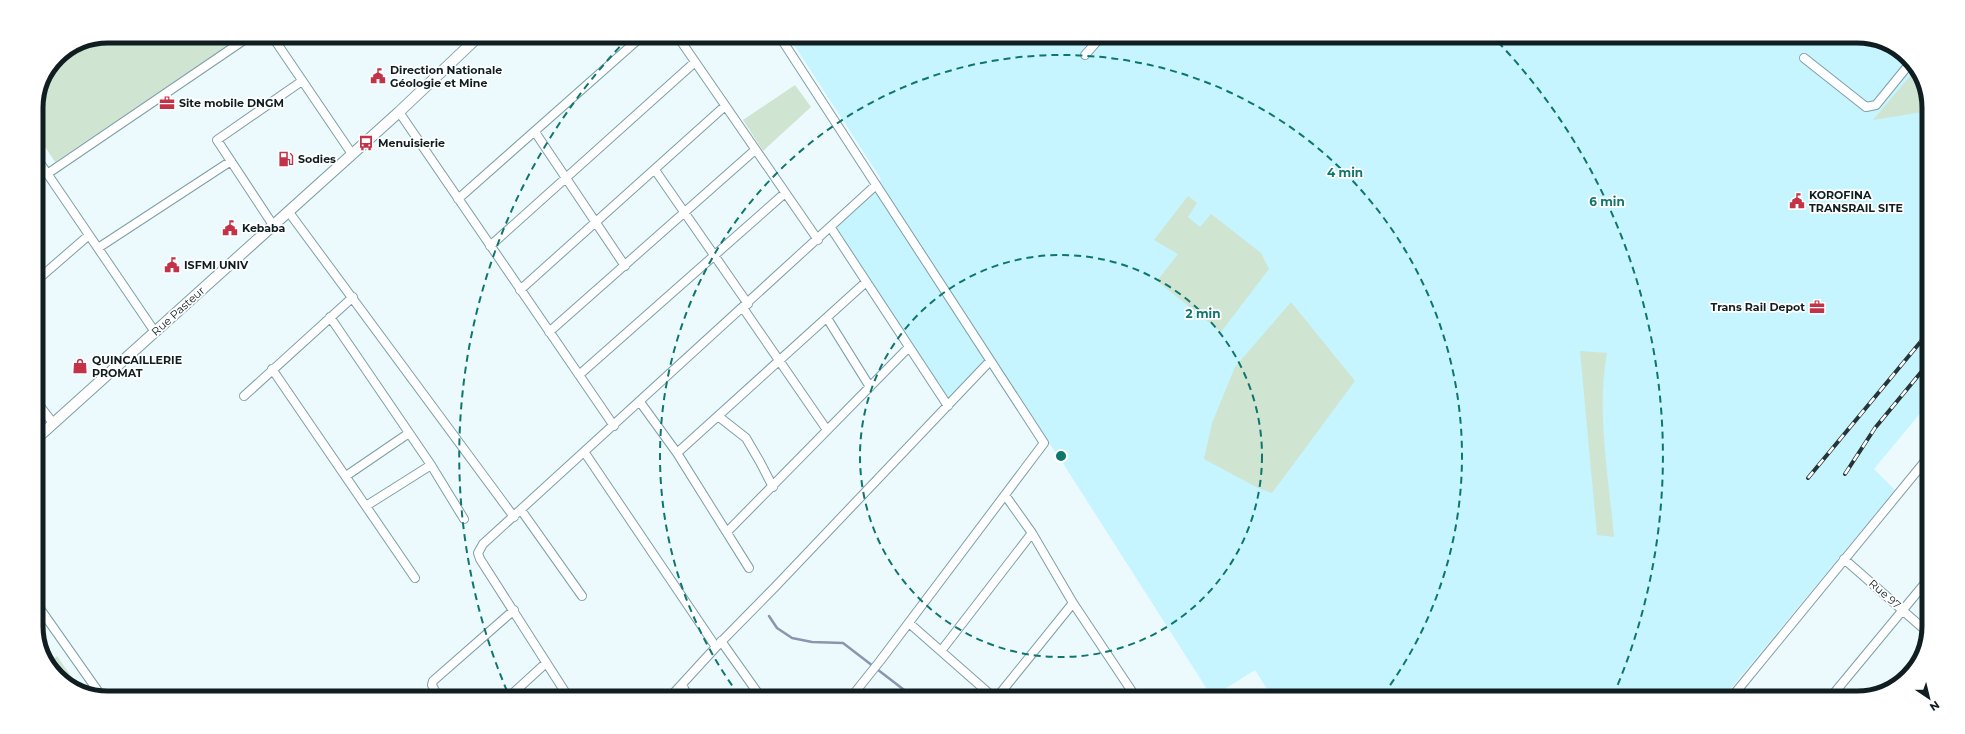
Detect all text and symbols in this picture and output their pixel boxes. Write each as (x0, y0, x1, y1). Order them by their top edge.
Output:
place label: Direction Nationale Géologie et Mine (390, 63, 502, 90)
public building icon: Direction Nationale Géologie et Mine (369, 67, 387, 85)
office icon: Site mobile DNGM (158, 94, 176, 112)
place label: Site mobile DNGM (179, 96, 284, 110)
bus stop icon: Menuisierie (357, 134, 375, 152)
place label: Menuisierie (378, 136, 445, 150)
fuel station icon: Sodies (277, 150, 295, 168)
place label: Sodies (298, 152, 336, 166)
text: 4 min (1327, 165, 1363, 180)
place label: KOROFINA TRANSRAIL SITE (1809, 188, 1903, 215)
public building icon: KOROFINA TRANSRAIL SITE (1788, 192, 1806, 210)
text: 6 min (1589, 194, 1625, 209)
public building icon: Kebaba (221, 219, 239, 237)
place label: Kebaba (242, 221, 286, 235)
public building icon: ISFMI UNIV (163, 256, 181, 274)
place label: ISFMI UNIV (184, 258, 249, 272)
street label: Rue Pasteur (148, 283, 208, 339)
office icon: Trans Rail Depot (1808, 298, 1826, 316)
place label: Trans Rail Depot (1711, 300, 1805, 314)
text: 2 min (1186, 306, 1220, 321)
place label: QUINCAILLERIE PROMAT (92, 353, 182, 380)
shop icon: QUINCAILLERIE PROMAT (71, 357, 89, 375)
centre of rings (1054, 449, 1068, 463)
street label: Rue 97 (1866, 576, 1904, 612)
north arrow (1909, 678, 1949, 718)
text: N (1927, 698, 1942, 714)

